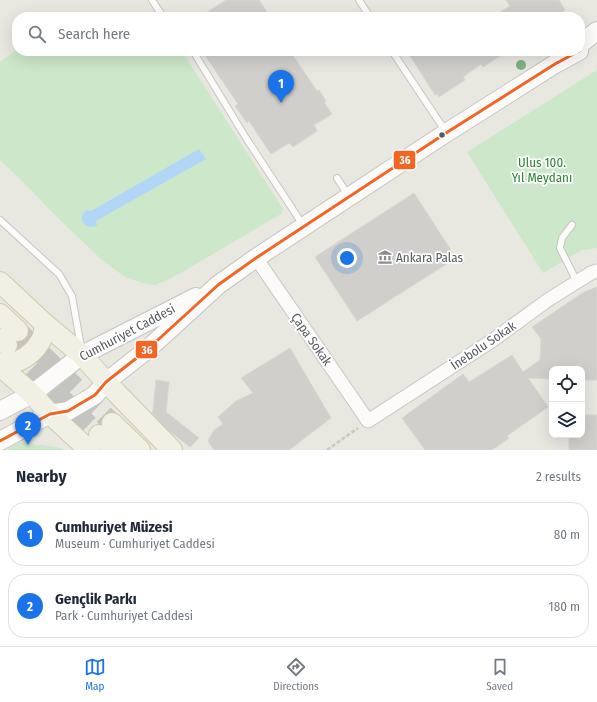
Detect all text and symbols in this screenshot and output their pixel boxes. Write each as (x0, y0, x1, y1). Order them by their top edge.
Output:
search box (12, 12, 585, 56)
icon: search (26, 23, 48, 45)
text: Search here (58, 25, 130, 43)
pin: 1 (268, 70, 294, 103)
unlabelled marker (437, 130, 447, 140)
line badge: 36 (393, 150, 416, 170)
text: 36 (399, 154, 411, 167)
park label: Ulus 100. Yıl Meydanı (512, 155, 572, 185)
your location (337, 248, 357, 268)
museum icon: Ankara Palas (377, 249, 393, 265)
place label: Ankara Palas (396, 250, 463, 265)
street label: Cumhuriyet Caddesi (77, 301, 178, 364)
street label: Çapa Sokak (288, 310, 336, 369)
street label: İnebolu Sokak (448, 318, 519, 373)
line badge: 36 (135, 340, 158, 359)
text: 36 (141, 344, 153, 357)
map controls (549, 366, 585, 438)
button: locate (549, 366, 585, 402)
button: layers (549, 402, 585, 438)
pin: 2 (15, 412, 41, 445)
text: Nearby (16, 466, 67, 487)
text: 2 results (536, 469, 581, 484)
text: Cumhuriyet Müzesi (55, 518, 173, 536)
text: 1 (27, 527, 33, 542)
text: 80 m (554, 527, 580, 542)
text: Museum · Cumhuriyet Caddesi (55, 536, 215, 551)
text: Gençlik Parkı (55, 590, 137, 608)
text: 2 (27, 599, 33, 614)
text: 180 m (549, 599, 580, 614)
text: Park · Cumhuriyet Caddesi (55, 608, 193, 623)
tab: Map (84, 656, 106, 693)
tab: Directions (273, 656, 319, 693)
tab: Saved (486, 656, 513, 693)

